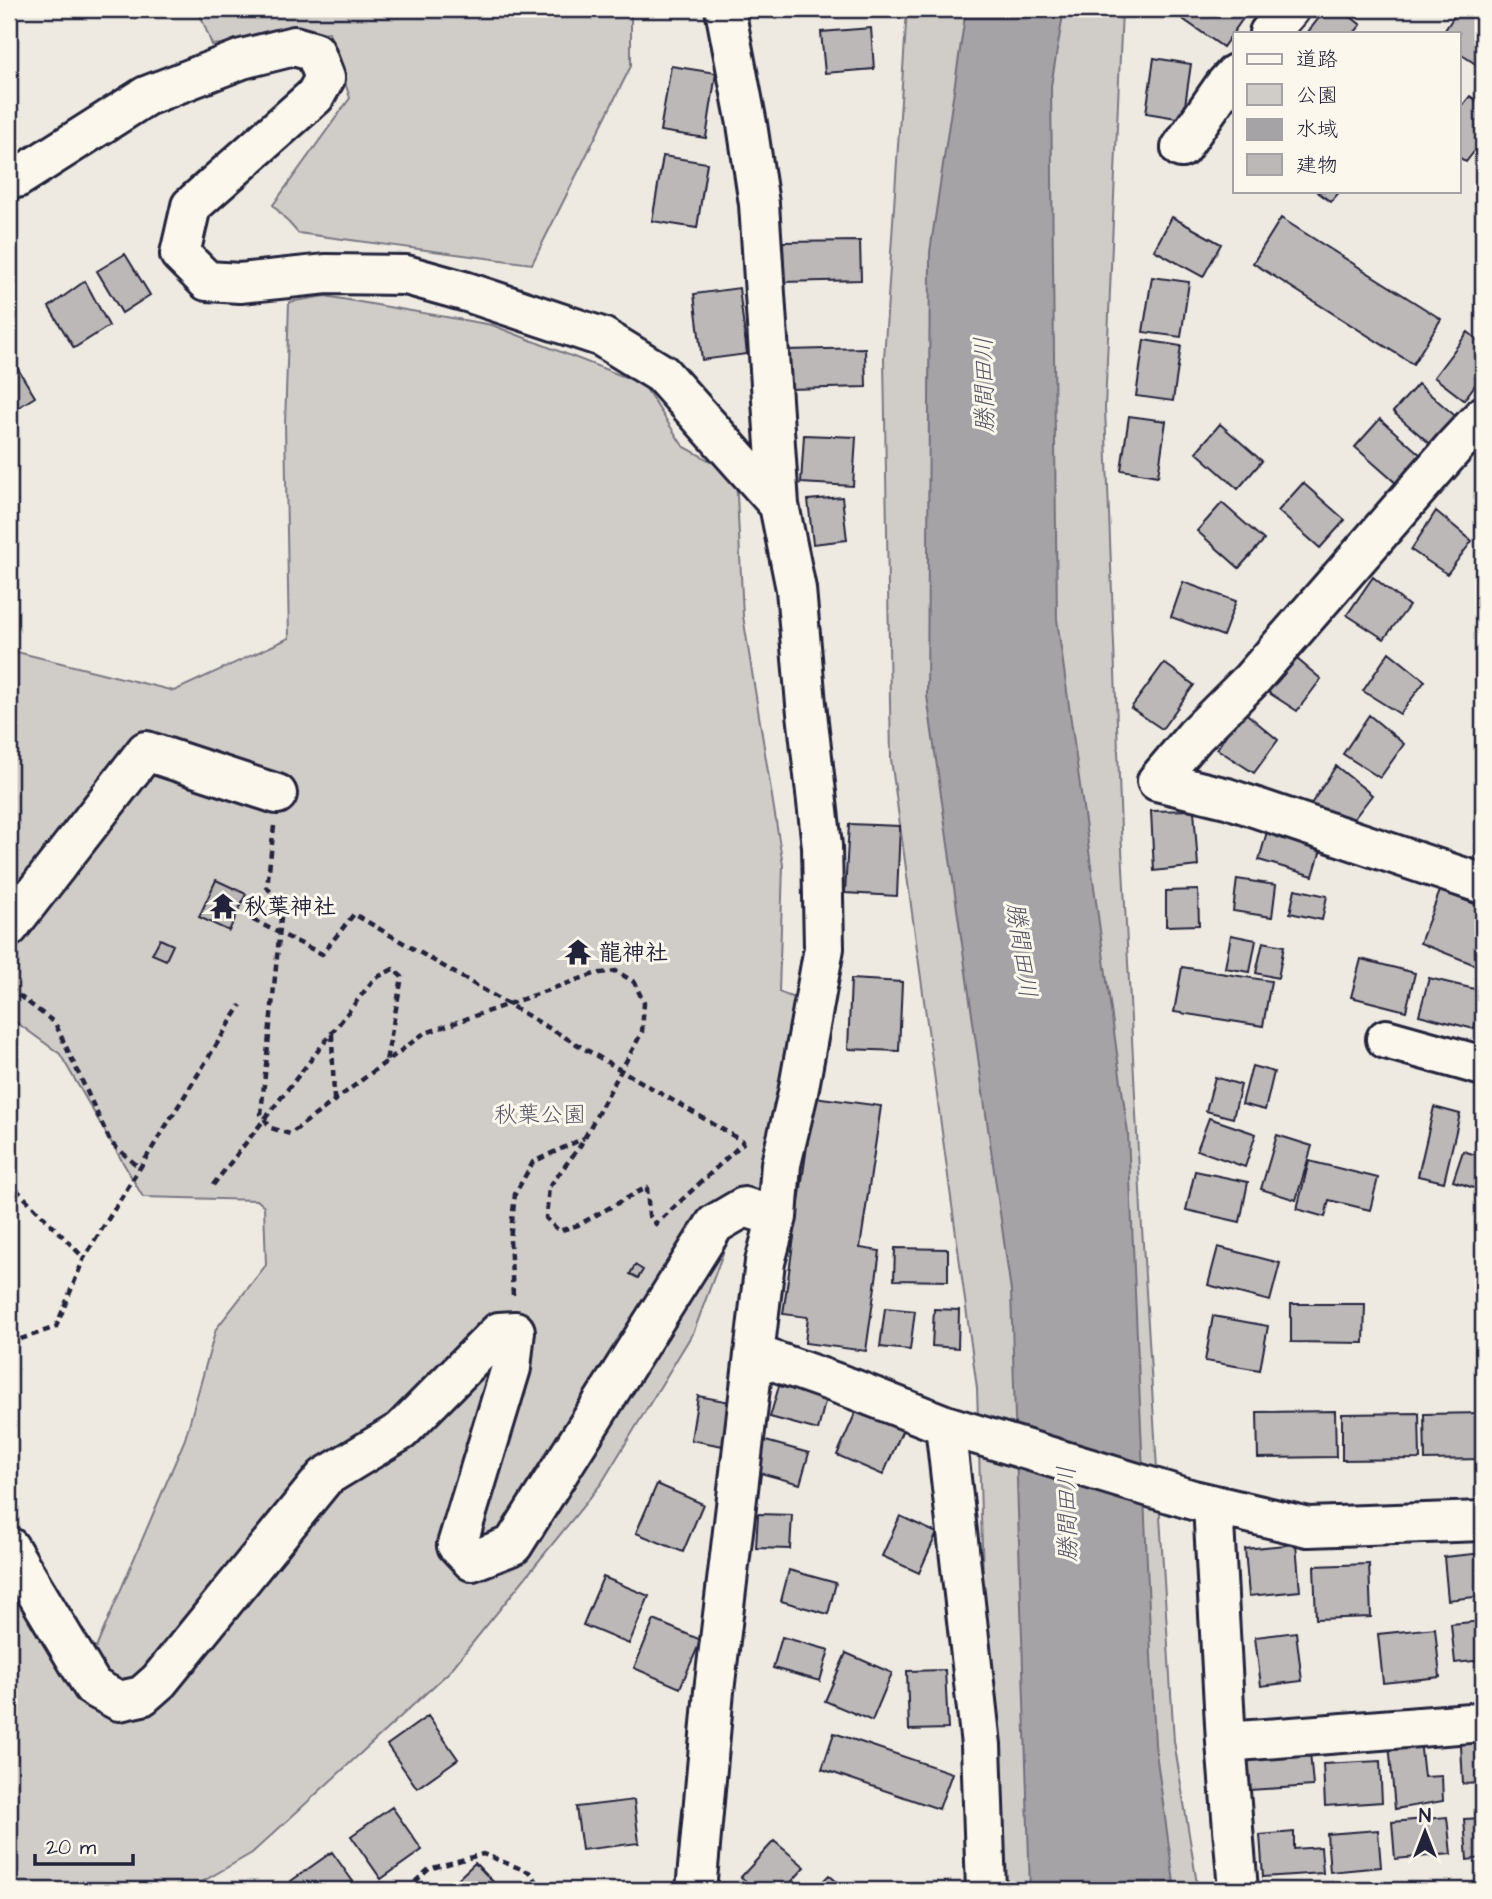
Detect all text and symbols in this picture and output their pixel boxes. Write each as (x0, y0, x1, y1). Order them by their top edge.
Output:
legend (1233, 32, 1460, 192)
text: 道路 (1296, 45, 1338, 74)
text: 公園 (1296, 81, 1338, 110)
text: 水域 (1296, 115, 1338, 144)
text: 建物 (1296, 151, 1338, 180)
water label: 勝間田川 (967, 337, 1003, 433)
temple icon: 秋葉神社 (208, 891, 238, 921)
place label: 秋葉神社 (244, 891, 336, 923)
water label: 勝間田川 (997, 900, 1045, 1000)
temple icon: 龍神社 (563, 937, 593, 967)
place label: 龍神社 (599, 937, 668, 969)
park label: 秋葉公園 (494, 1099, 586, 1131)
water label: 勝間田川 (1050, 1466, 1086, 1562)
north arrow (1390, 1798, 1460, 1868)
text: N (1419, 1803, 1431, 1830)
scale bar (35, 1822, 133, 1866)
text: 20 m (46, 1833, 97, 1862)

